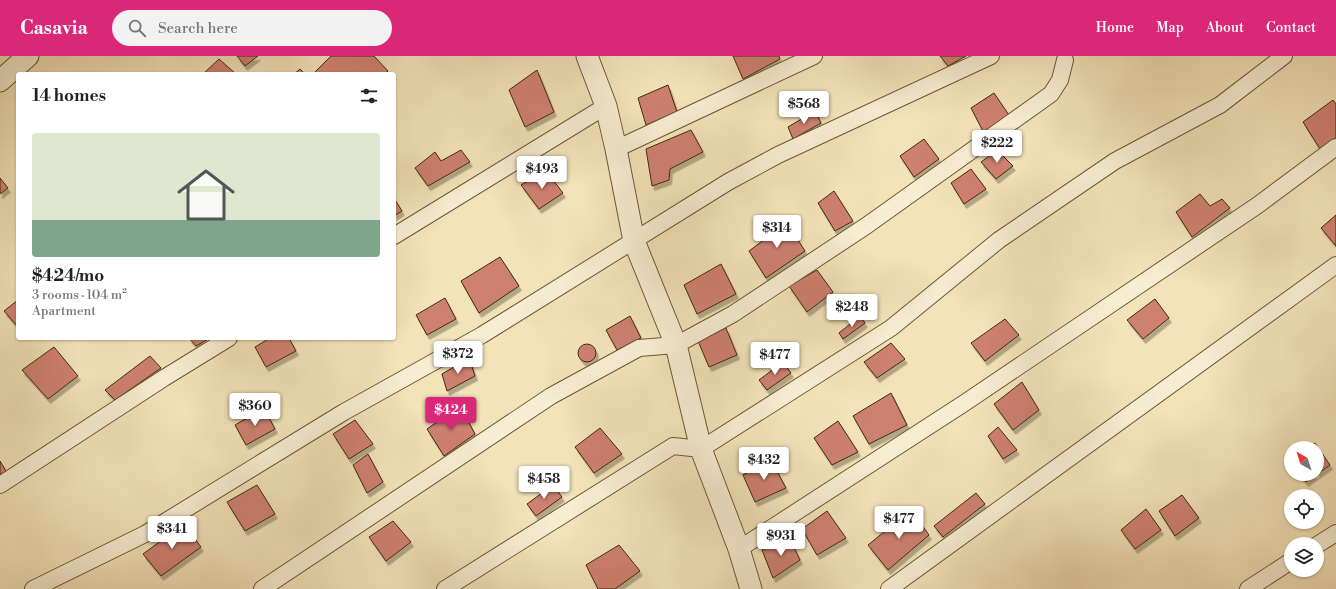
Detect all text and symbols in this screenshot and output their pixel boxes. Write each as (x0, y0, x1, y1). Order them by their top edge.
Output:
search box (112, 10, 392, 46)
text: Casavia (20, 16, 88, 40)
icon: search (126, 17, 148, 39)
text: Search here (158, 19, 238, 38)
text: Home (1096, 19, 1134, 37)
text: Map (1156, 19, 1184, 37)
text: About (1206, 19, 1244, 37)
text: Contact (1266, 19, 1316, 37)
text: 14 homes (32, 85, 106, 107)
icon: filters (358, 85, 380, 107)
pin: $568 (780, 91, 828, 125)
text: $568 (788, 96, 820, 112)
pin: $222 (973, 130, 1021, 164)
text: $222 (981, 135, 1013, 151)
pin: $493 (518, 156, 566, 190)
icon: home (170, 159, 242, 231)
text: $493 (526, 161, 558, 177)
pin: $314 (753, 215, 801, 249)
text: $314 (762, 220, 792, 236)
text: $424/mo (32, 265, 104, 287)
text: 3 rooms · 104 m² (32, 287, 127, 303)
pin: $248 (828, 294, 876, 328)
text: $248 (836, 299, 868, 315)
text: Apartment (32, 303, 96, 319)
pin: $372 (434, 341, 482, 375)
pin: $477 (751, 342, 799, 376)
text: $372 (443, 346, 473, 362)
text: $477 (759, 347, 791, 363)
pin: $360 (231, 393, 279, 427)
pin: $424 (427, 397, 475, 431)
text: $360 (238, 398, 272, 414)
text: $424 (434, 402, 468, 418)
north arrow (1284, 441, 1324, 481)
map controls (1284, 441, 1324, 577)
pin: $432 (740, 447, 788, 481)
text: $432 (748, 452, 780, 468)
pin: $458 (520, 466, 568, 500)
text: $458 (528, 471, 560, 487)
button: locate (1284, 489, 1324, 529)
pin: $477 (875, 506, 923, 540)
text: $477 (883, 511, 915, 527)
pin: $341 (148, 516, 196, 550)
text: $341 (157, 521, 187, 537)
pin: $931 (757, 523, 805, 557)
text: $931 (766, 528, 796, 544)
button: layers (1284, 537, 1324, 577)

